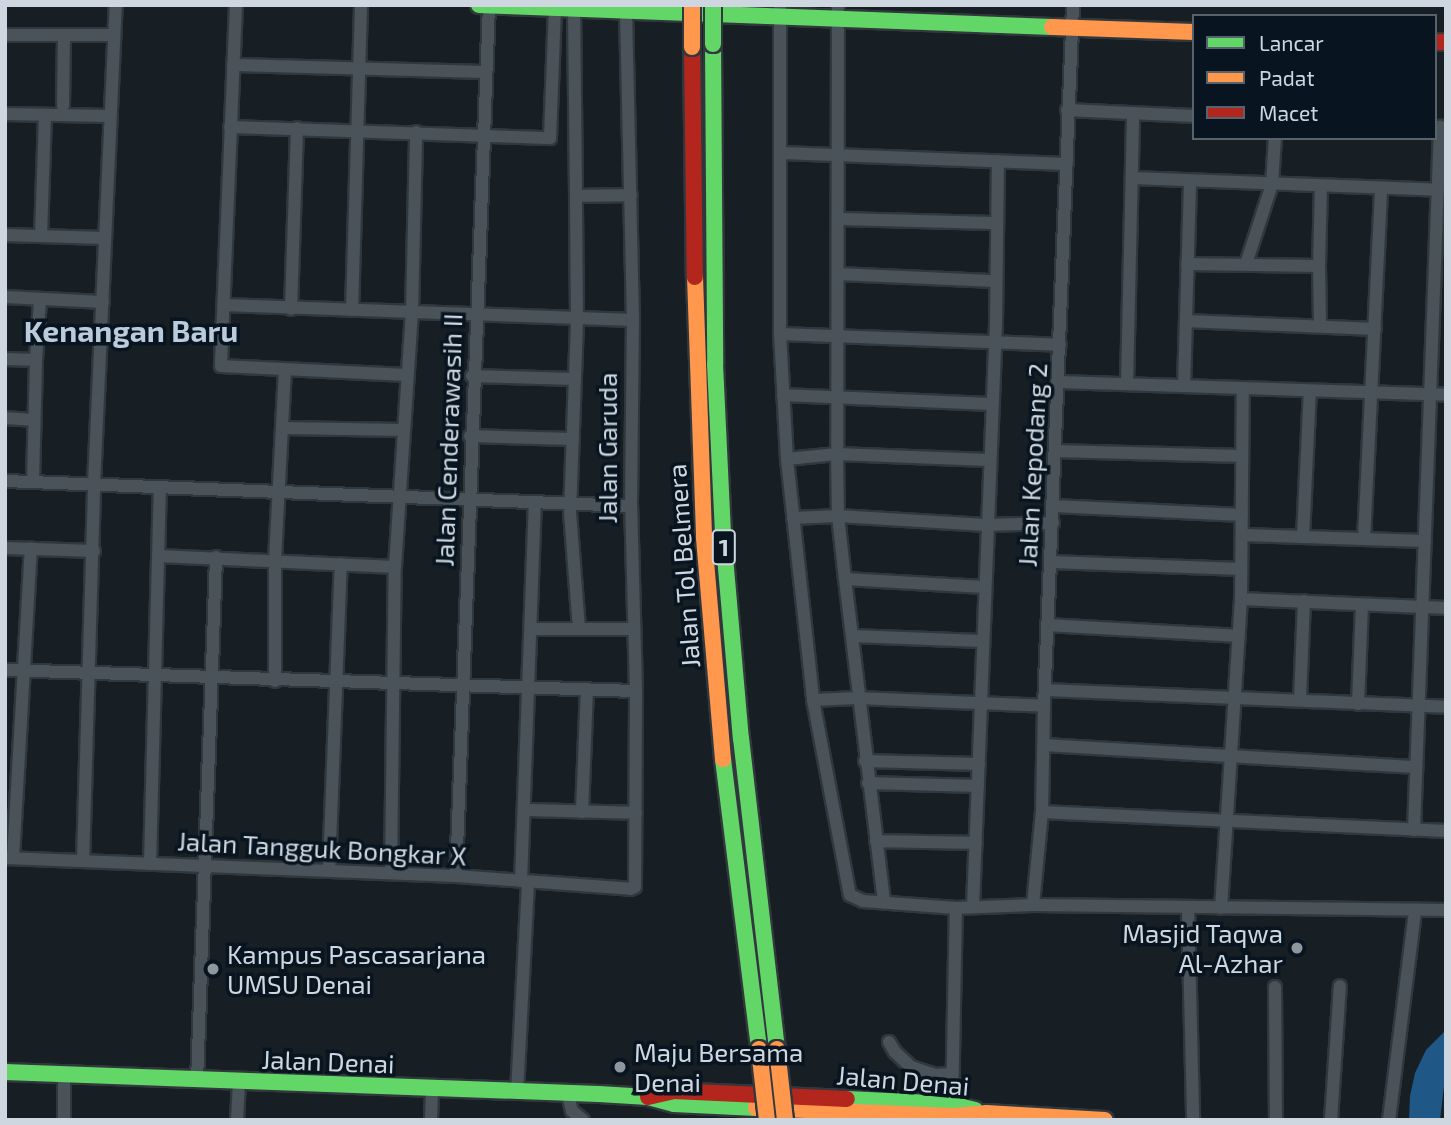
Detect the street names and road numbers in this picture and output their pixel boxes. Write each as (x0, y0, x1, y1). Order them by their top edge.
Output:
street label: Jalan Cenderawasih II (428, 313, 468, 567)
street label: Jalan Kepodang 2 (1011, 362, 1053, 568)
street label: Jalan Garuda (591, 372, 623, 524)
street label: Jalan Tol Belmera (660, 462, 706, 670)
road number: 1 (712, 526, 736, 568)
street label: Jalan Tangguk Bongkar X (176, 825, 468, 871)
street label: Jalan Denai (261, 1043, 395, 1079)
street label: Jalan Denai (835, 1059, 971, 1101)

